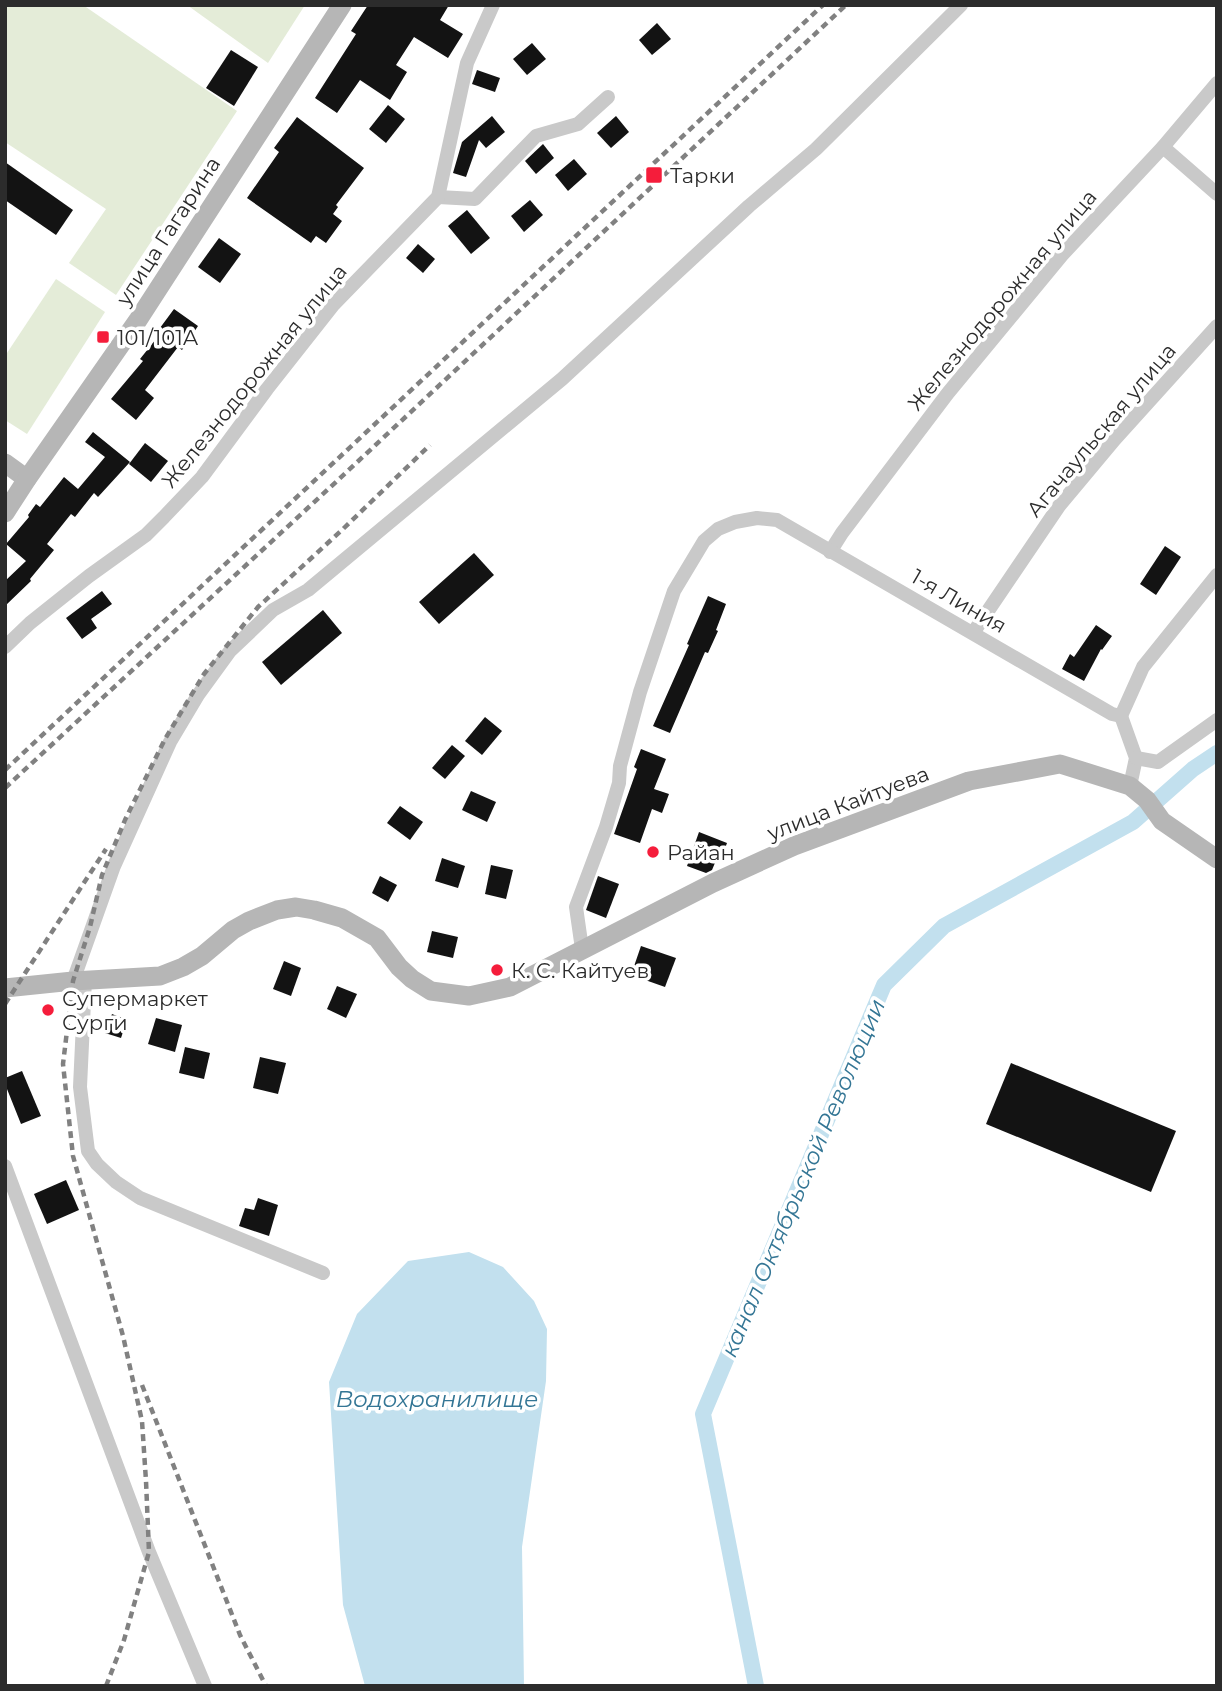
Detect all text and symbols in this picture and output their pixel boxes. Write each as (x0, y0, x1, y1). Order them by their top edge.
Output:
street label: улица Гагарина (110, 152, 225, 311)
place label: Тарки (670, 163, 735, 188)
marker: Тарки (644, 165, 664, 185)
street label: Железнодорожная улица (902, 185, 1102, 415)
street label: Железнодорожная улица (156, 259, 352, 493)
place label: 101/101А (117, 325, 199, 350)
marker: 101/101А (95, 329, 111, 345)
street label: Агачаульская улица (1021, 338, 1181, 522)
street label: 1-я Линия (907, 564, 1011, 638)
street label: улица Кайтуева (763, 761, 933, 846)
place label: Райан (667, 840, 735, 865)
marker: Райан (645, 844, 661, 860)
place label: К. С. Кайтуев (511, 958, 649, 983)
marker: К. С. Кайтуев (489, 962, 505, 978)
place label: Супермаркет Сурги (62, 986, 208, 1035)
water label: канал Октябрьской Революции (715, 995, 891, 1361)
marker: Супермаркет Сурги (40, 1002, 56, 1018)
water label: Водохранилище (336, 1385, 538, 1413)

